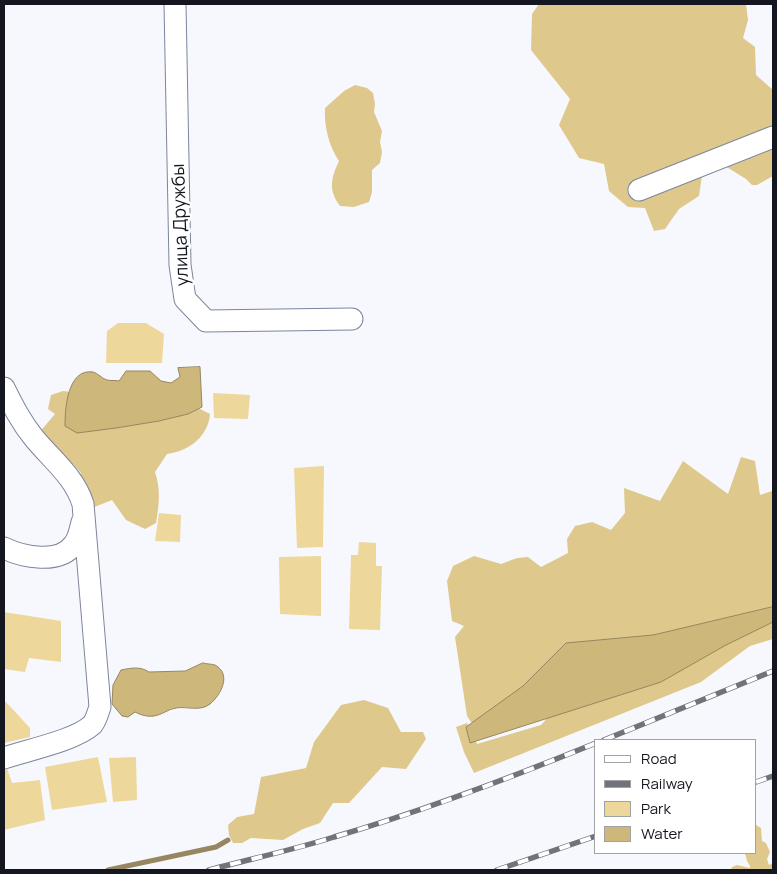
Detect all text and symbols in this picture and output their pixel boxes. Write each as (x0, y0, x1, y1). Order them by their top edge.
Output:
street label: улица Дружбы (168, 163, 194, 287)
legend (594, 739, 757, 854)
text: Road (641, 748, 677, 769)
text: Railway (641, 773, 693, 794)
text: Park (641, 798, 671, 819)
text: Water (641, 823, 683, 844)

